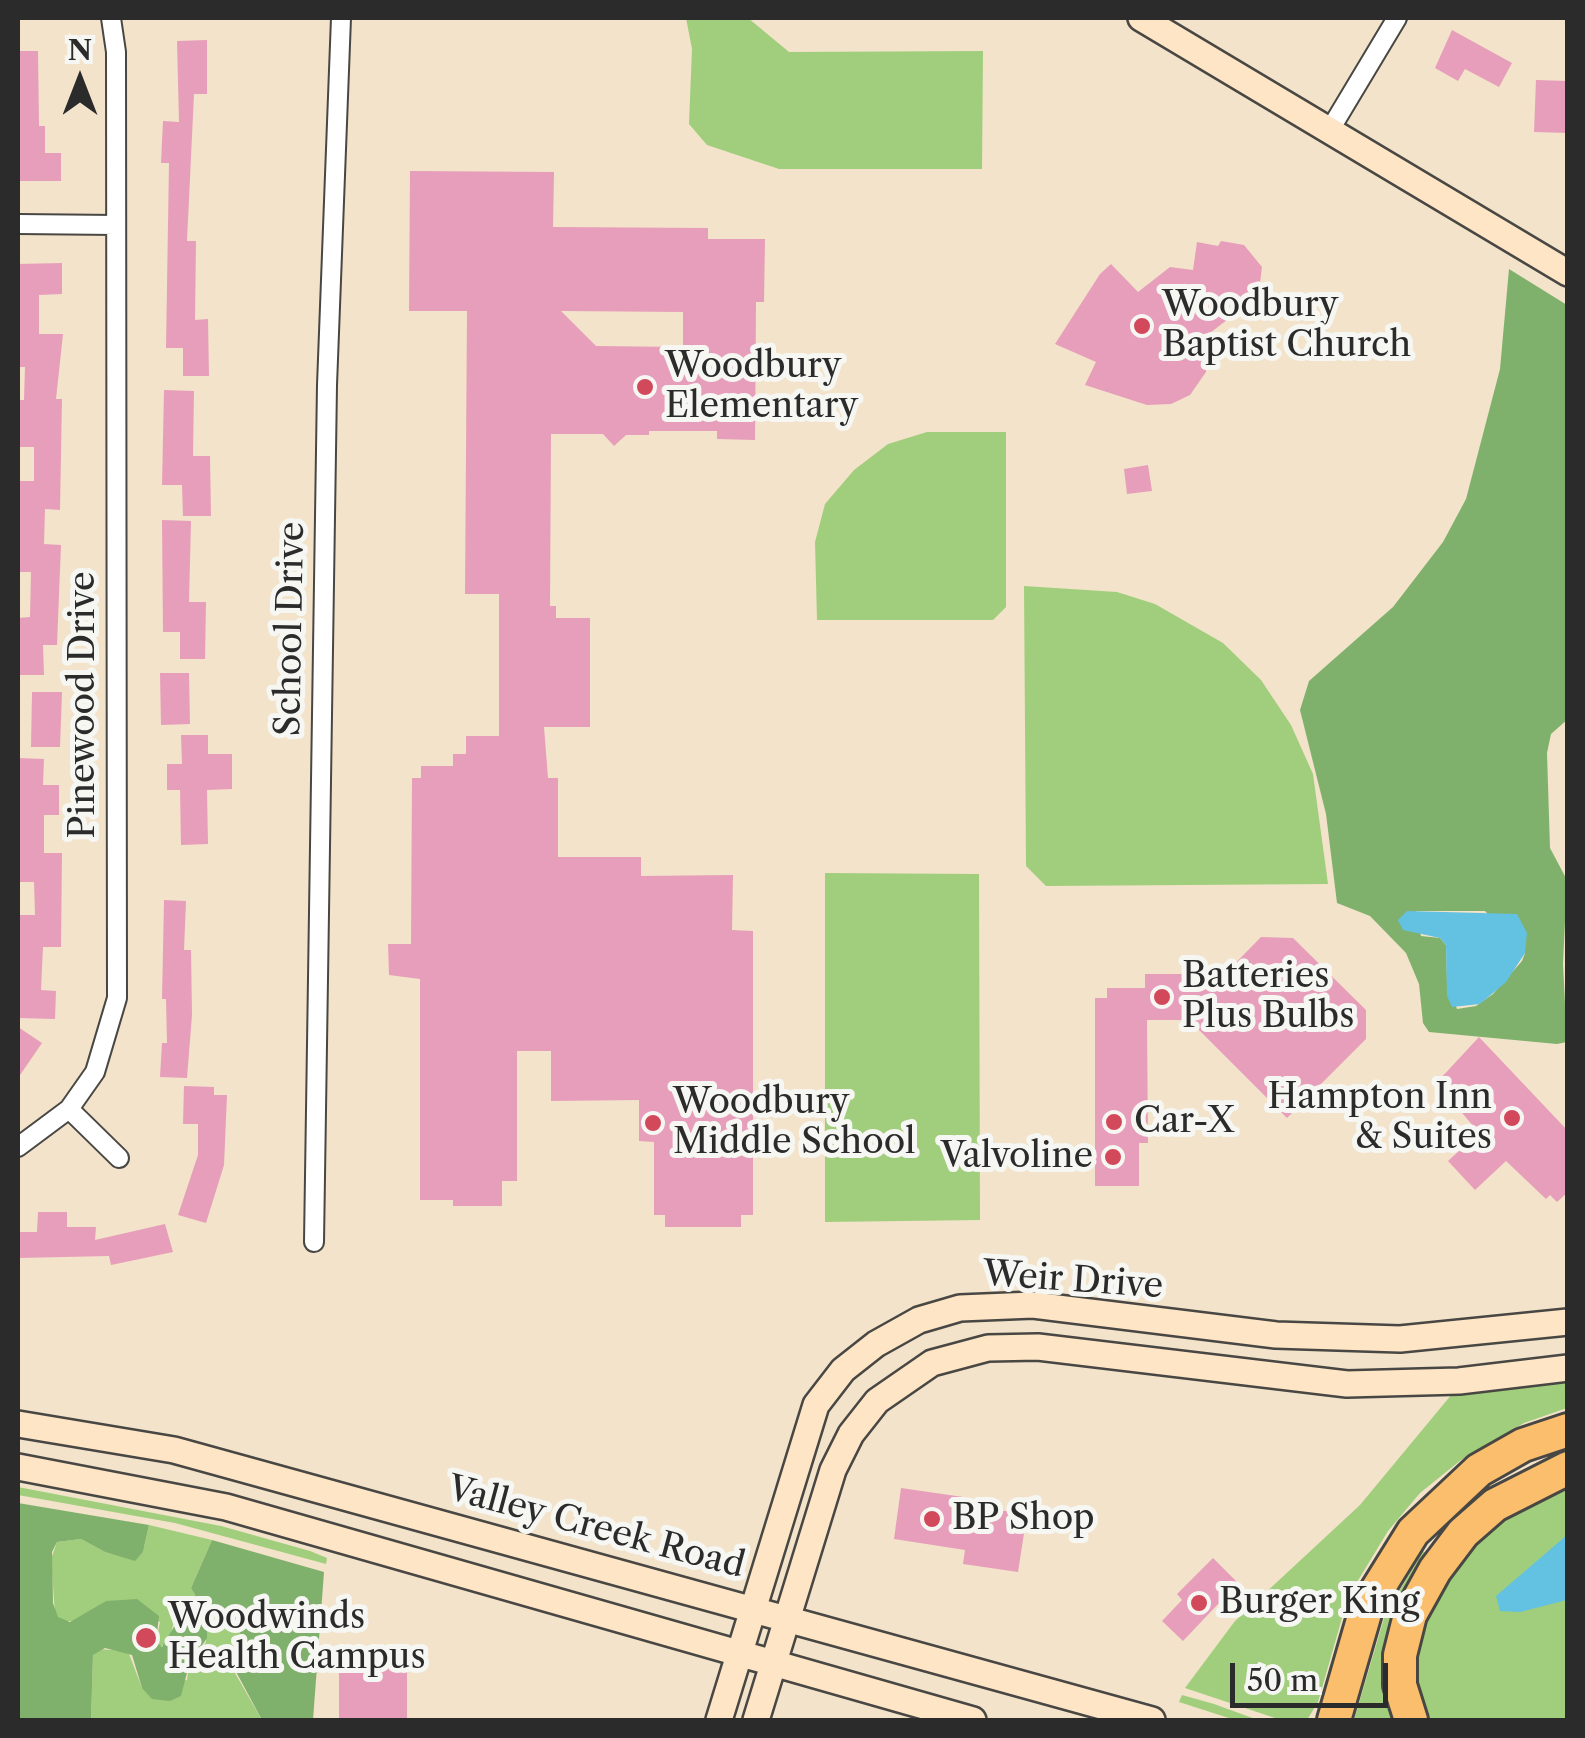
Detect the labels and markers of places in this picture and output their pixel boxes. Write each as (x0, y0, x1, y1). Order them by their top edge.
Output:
place label: Woodbury Baptist Church (1162, 285, 1411, 367)
marker: Woodbury Baptist Church (1131, 315, 1153, 337)
place label: Woodbury Elementary (665, 346, 858, 428)
marker: Woodbury Elementary (634, 376, 656, 398)
place label: Batteries Plus Bulbs (1182, 956, 1354, 1038)
marker: Batteries Plus Bulbs (1151, 986, 1173, 1008)
place label: Hampton Inn & Suites (1268, 1077, 1492, 1159)
place label: Woodbury Middle School (673, 1082, 915, 1164)
place label: Car-X (1134, 1101, 1235, 1143)
marker: Hampton Inn & Suites (1501, 1107, 1523, 1129)
marker: Car-X (1103, 1111, 1125, 1133)
marker: Woodbury Middle School (642, 1112, 664, 1134)
place label: Valvoline (940, 1136, 1093, 1178)
marker: Valvoline (1102, 1146, 1124, 1168)
place label: BP Shop (952, 1498, 1095, 1540)
marker: BP Shop (921, 1508, 943, 1530)
place label: Burger King (1219, 1582, 1420, 1624)
marker: Burger King (1188, 1592, 1210, 1614)
place label: Woodwinds Health Campus (168, 1597, 426, 1679)
marker: Woodwinds Health Campus (133, 1625, 159, 1651)

